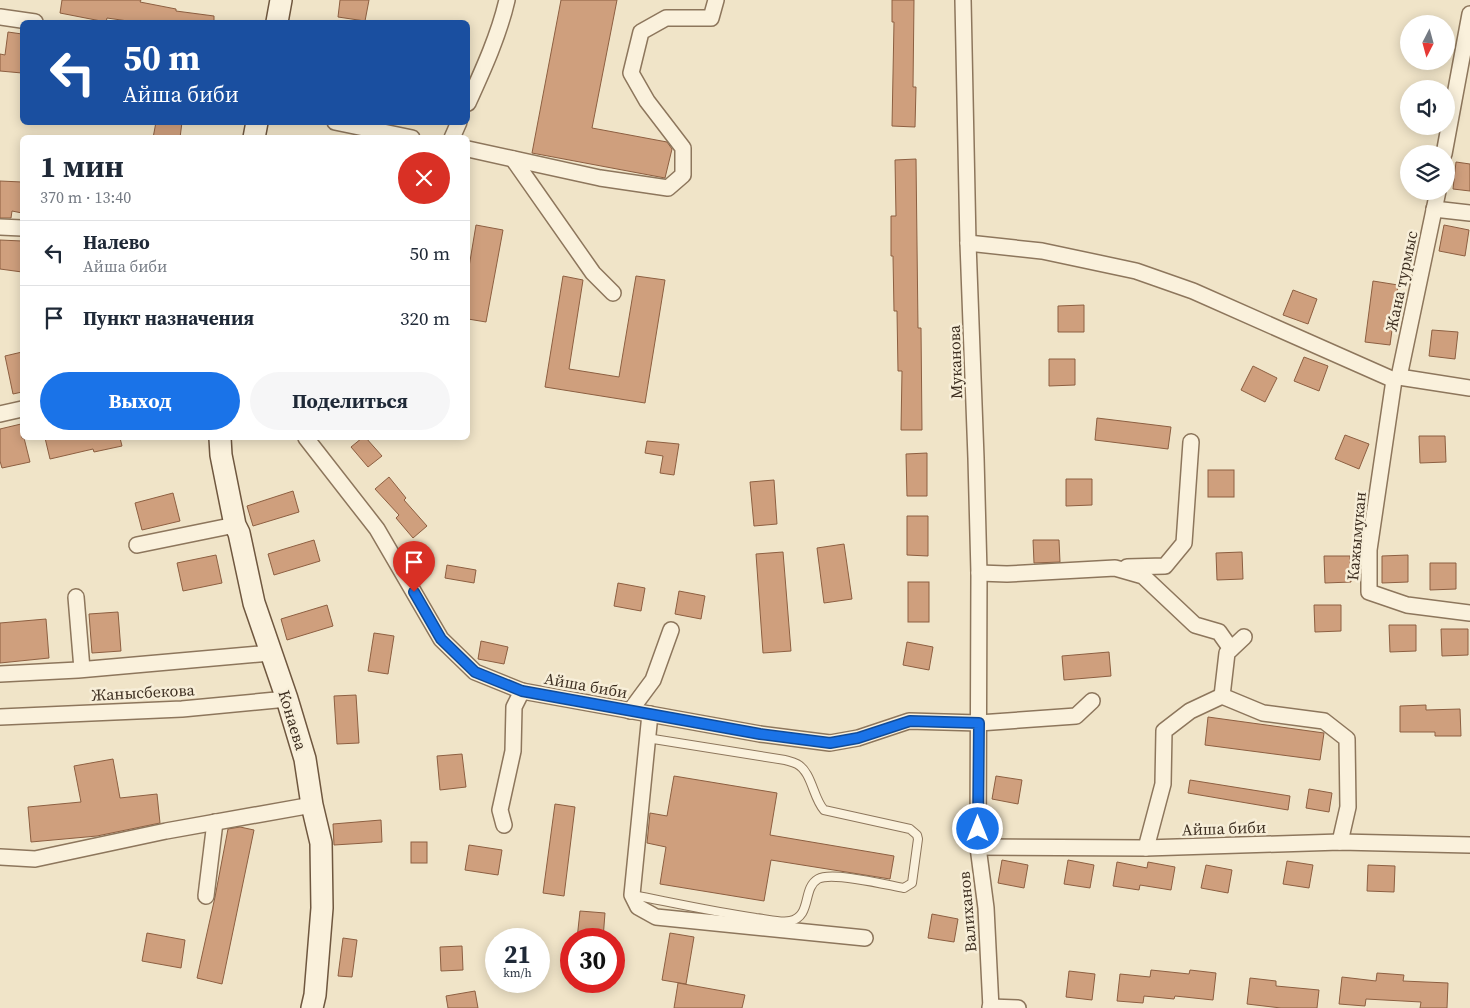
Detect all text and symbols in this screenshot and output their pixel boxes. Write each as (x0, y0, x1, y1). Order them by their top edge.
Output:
north arrow (1400, 15, 1455, 70)
map controls (1400, 15, 1455, 200)
text: 50 m (123, 34, 200, 82)
icon: left (40, 40, 105, 105)
text: Айша биби (123, 79, 239, 109)
button: sound (1400, 80, 1455, 135)
button: layers (1400, 145, 1455, 200)
text: 1 мин (40, 146, 124, 187)
button: close (398, 152, 450, 204)
text: 370 m · 13:40 (40, 186, 131, 208)
street label: Жана турмыс (1380, 228, 1422, 333)
text: Налево (83, 229, 150, 255)
icon: left (40, 239, 68, 267)
text: 50 m (409, 240, 450, 266)
text: Айша биби (83, 255, 167, 277)
icon: arrive (40, 304, 68, 332)
text: Пункт назначения (83, 305, 254, 331)
text: 320 m (400, 305, 450, 331)
street label: Муканова (943, 324, 967, 399)
button: Выход (40, 372, 240, 430)
button: Поделиться (250, 372, 450, 430)
street label: Кажымукан (1341, 491, 1371, 581)
pin (393, 541, 435, 592)
icon: arrive (400, 548, 428, 576)
street label: Айша биби (543, 667, 629, 703)
street label: Жанысбекова (91, 678, 196, 706)
street label: Конаева (273, 687, 313, 753)
position arrow (951, 802, 1003, 854)
street label: Айша биби (1181, 816, 1267, 840)
street label: Валиханов (953, 871, 981, 953)
speed limit sign: 30 (560, 928, 625, 993)
text: 21 (504, 937, 531, 971)
text: km/h (503, 965, 532, 981)

